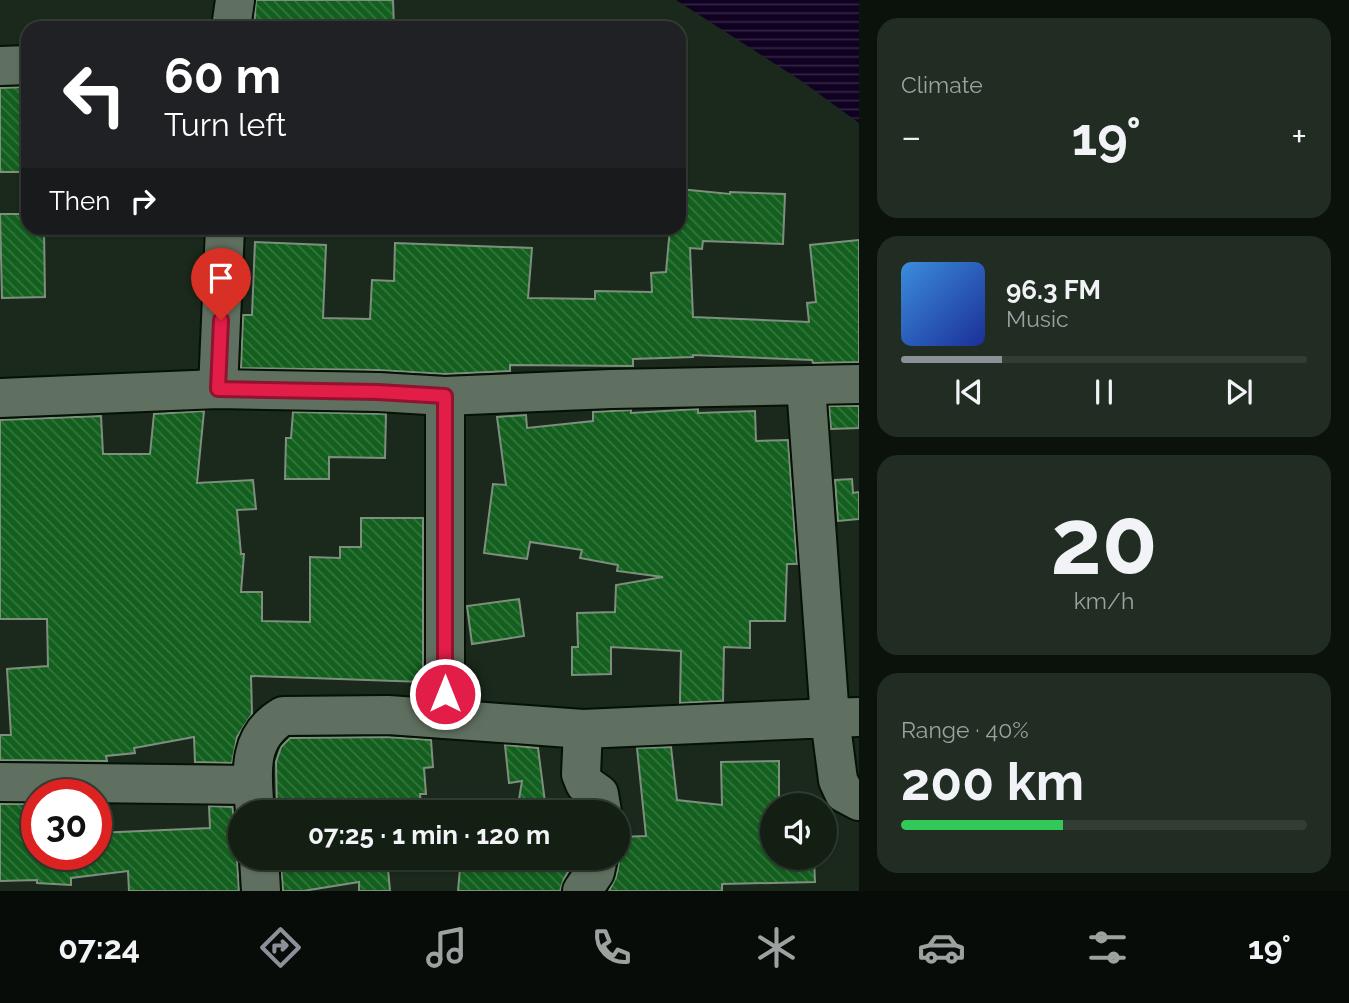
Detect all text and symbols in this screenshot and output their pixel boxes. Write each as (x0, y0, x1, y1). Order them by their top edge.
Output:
text: 60 m (164, 47, 281, 104)
icon: left (49, 49, 140, 140)
text: Climate (901, 71, 983, 98)
text: Turn left (164, 106, 286, 143)
text: 19° (1072, 106, 1141, 167)
text: − (901, 114, 921, 159)
text: + (1291, 114, 1307, 159)
icon: right (124, 182, 162, 220)
text: Then (49, 186, 110, 216)
pin (191, 248, 251, 320)
icon: arrive (202, 259, 240, 297)
text: 96.3 FM (1006, 275, 1101, 305)
text: Music (1006, 305, 1069, 332)
icon: previous (950, 373, 988, 411)
icon: pause (1085, 373, 1123, 411)
icon: next (1220, 373, 1258, 411)
text: 20 (1050, 488, 1158, 595)
text: km/h (1074, 587, 1134, 614)
position arrow (408, 657, 482, 731)
text: Range · 40% (901, 716, 1029, 743)
text: 200 km (901, 751, 1084, 812)
speed limit sign: 30 (21, 779, 112, 870)
map controls (760, 793, 837, 870)
button: sound (760, 793, 837, 870)
text: 07:25 · 1 min · 120 m (308, 820, 550, 850)
icon: directions (256, 923, 305, 972)
icon: music (422, 923, 471, 972)
icon: phone (587, 923, 636, 972)
icon: climate (752, 923, 801, 972)
icon: car (917, 923, 966, 972)
icon: filters (1083, 923, 1132, 972)
text: 07:24 (58, 929, 140, 966)
text: 19° (1248, 929, 1291, 966)

